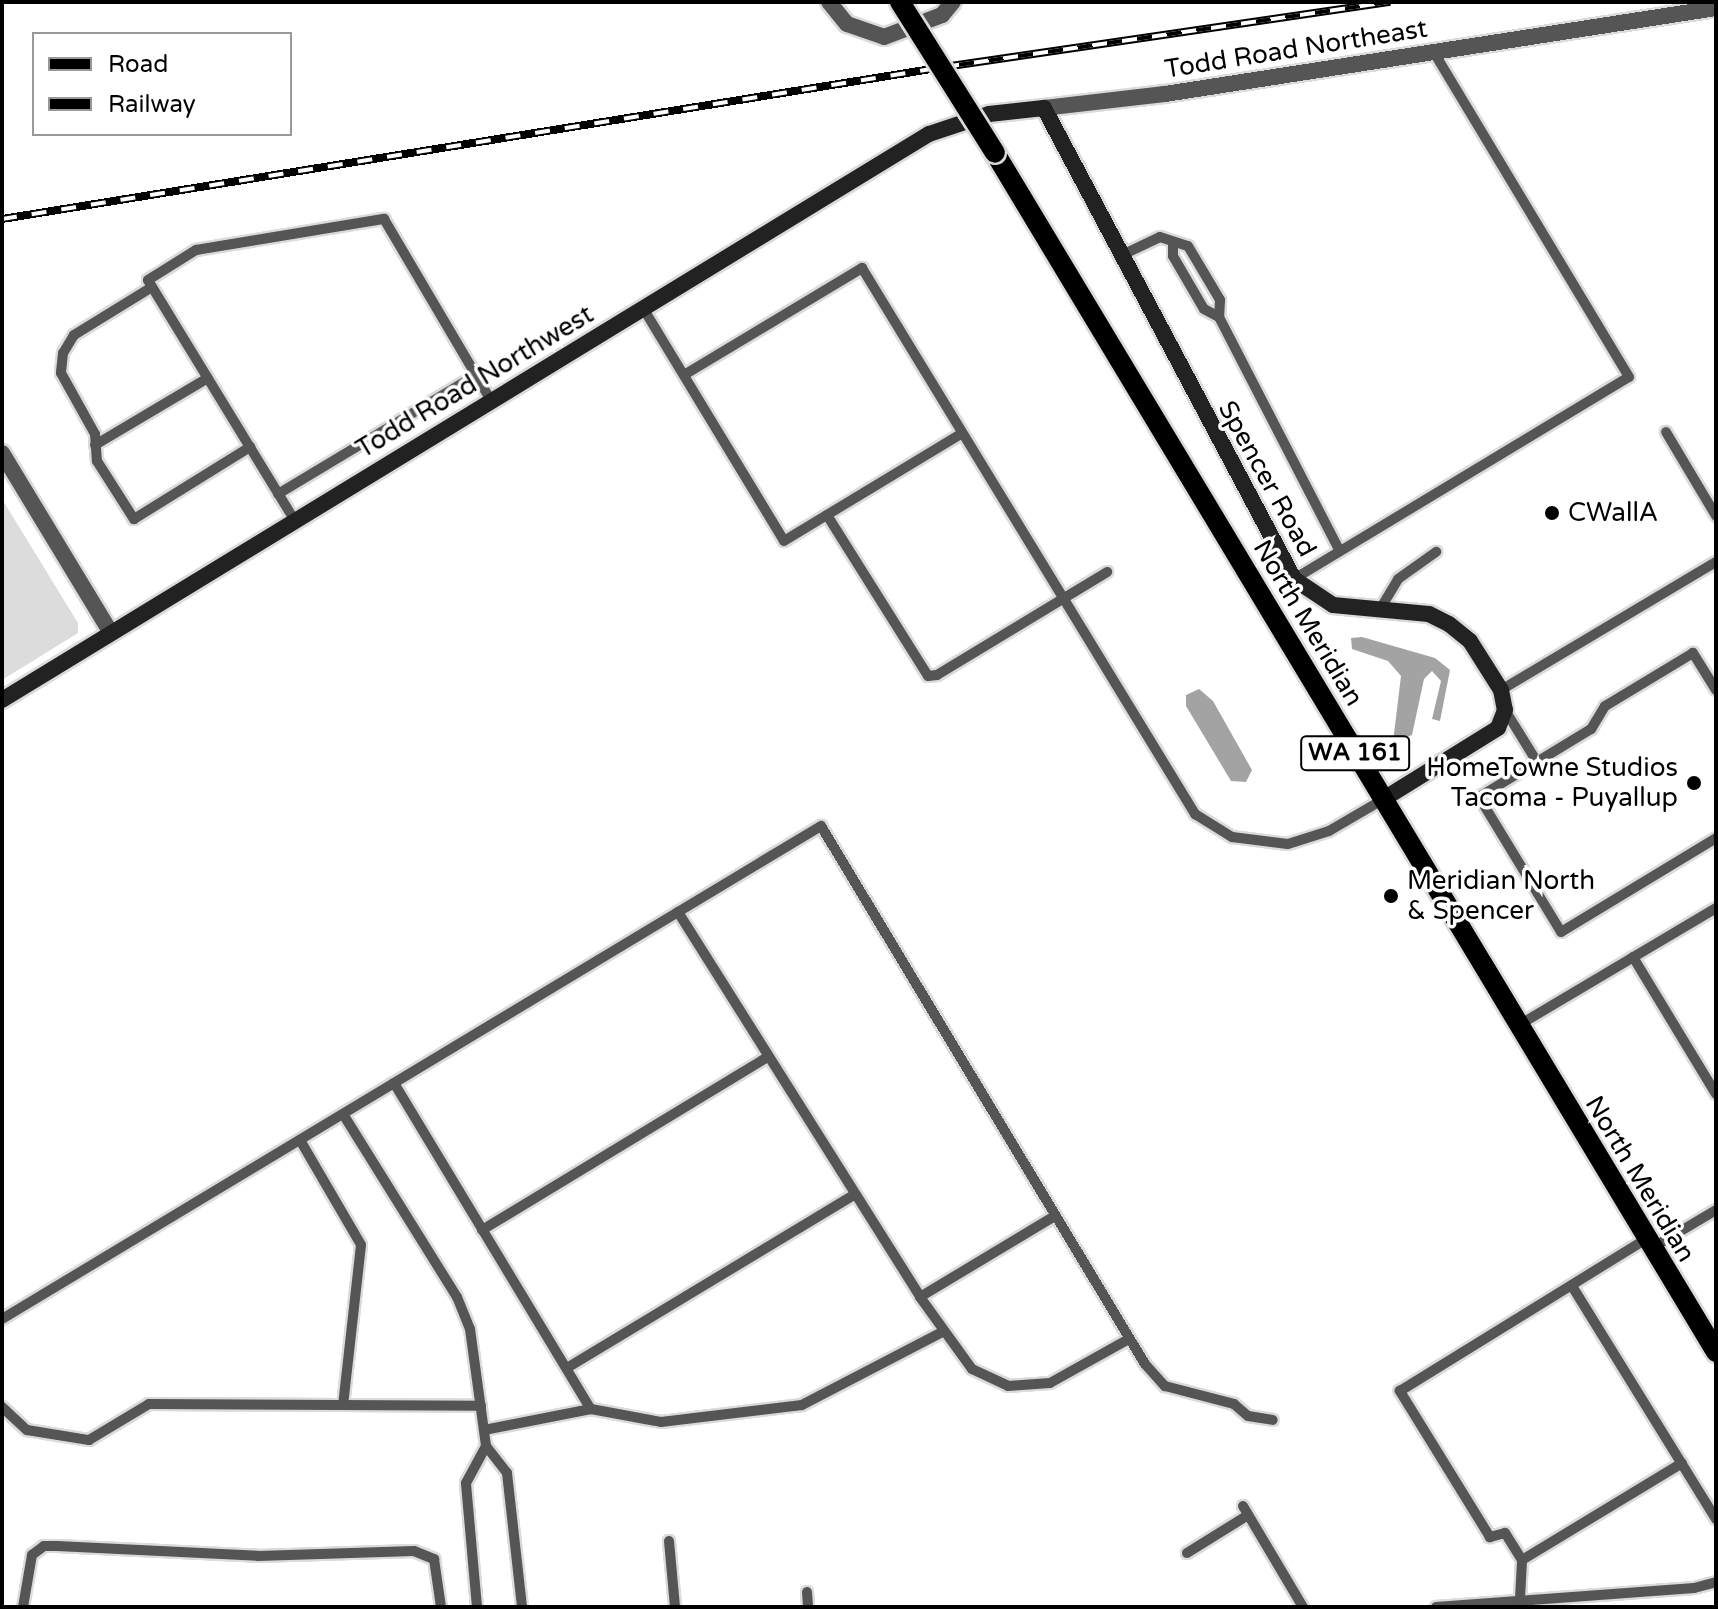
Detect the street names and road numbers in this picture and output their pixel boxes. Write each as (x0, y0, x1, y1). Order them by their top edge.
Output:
street label: Todd Road Northeast (1163, 13, 1429, 85)
street label: Todd Road Northwest (351, 299, 599, 465)
street label: Spencer Road (1211, 396, 1323, 562)
street label: North Meridian (1246, 534, 1370, 712)
road number: WA 161 (1299, 733, 1411, 773)
street label: North Meridian (1578, 1090, 1702, 1268)

